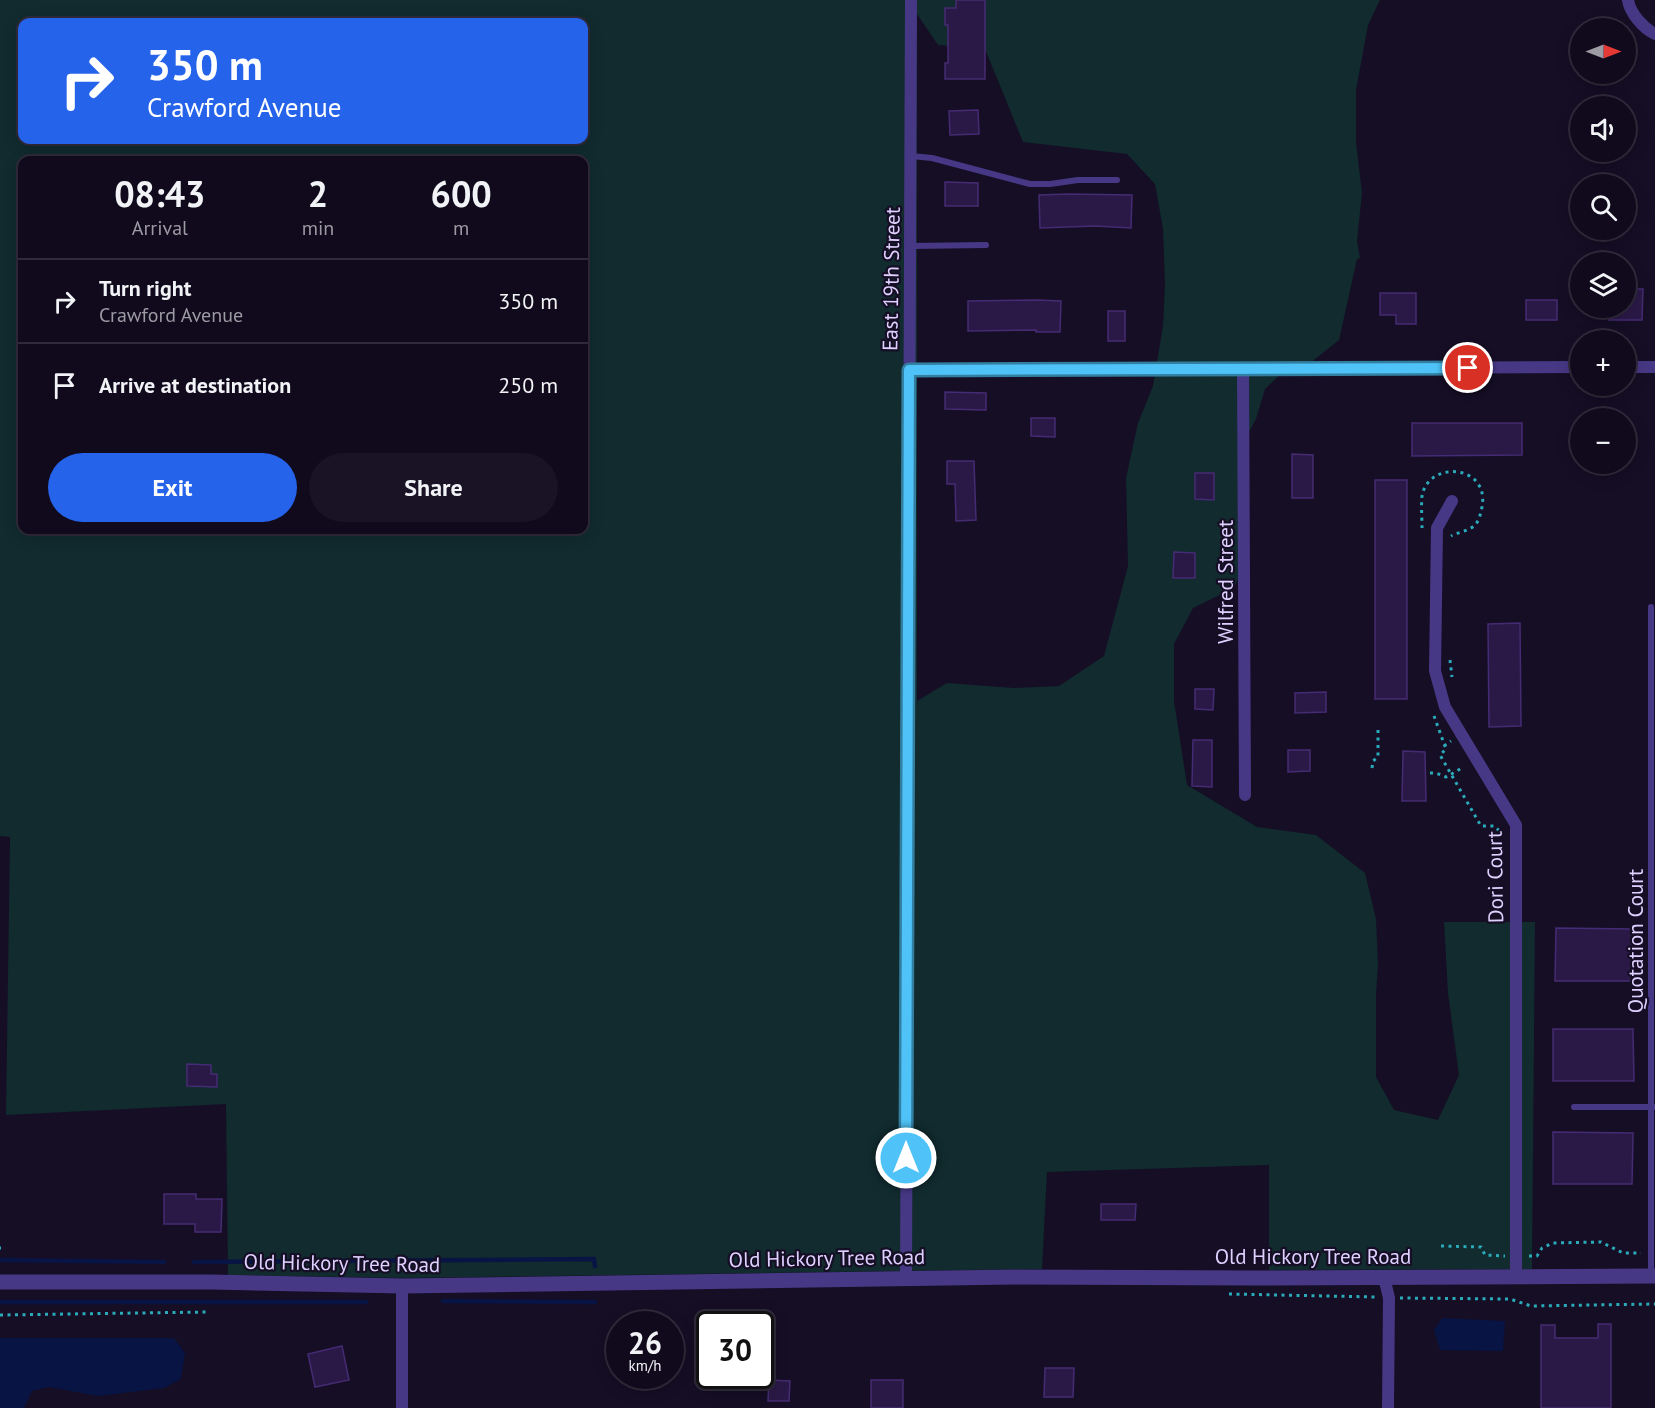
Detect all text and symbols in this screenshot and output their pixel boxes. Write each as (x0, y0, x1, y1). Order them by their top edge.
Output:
north arrow (1570, 18, 1636, 84)
map controls (1570, 18, 1636, 474)
text: 350 m (147, 37, 263, 92)
icon: right (48, 42, 126, 120)
text: Crawford Avenue (147, 90, 342, 124)
button: sound (1570, 96, 1636, 162)
text: 08:43 (114, 170, 206, 217)
text: 2 (308, 170, 328, 217)
text: 600 (431, 170, 492, 217)
button: search (1570, 174, 1636, 240)
street label: East 19th Street (876, 207, 906, 351)
text: Arrival (132, 215, 188, 241)
text: min (302, 215, 334, 241)
text: m (453, 215, 469, 241)
button: layers (1570, 252, 1636, 318)
text: Turn right (99, 274, 191, 302)
icon: right (48, 285, 81, 318)
text: 350 m (498, 287, 558, 315)
text: Crawford Avenue (99, 302, 243, 328)
button: + (1570, 330, 1636, 396)
pin (1442, 342, 1493, 393)
icon: arrive (1451, 351, 1484, 384)
icon: arrive (48, 369, 81, 402)
text: Arrive at destination (99, 371, 291, 399)
text: 250 m (498, 371, 558, 399)
button: − (1570, 408, 1636, 474)
button: Exit (48, 453, 297, 522)
button: Share (309, 453, 558, 522)
street label: Wilfred Street (1212, 520, 1239, 644)
street label: Dori Court (1481, 831, 1509, 923)
street label: Quotation Court (1622, 869, 1649, 1013)
position arrow (874, 1126, 938, 1190)
street label: Old Hickory Tree Road (728, 1243, 926, 1273)
street label: Old Hickory Tree Road (1215, 1243, 1411, 1270)
street label: Old Hickory Tree Road (243, 1248, 441, 1278)
speed limit sign: 30 (696, 1311, 774, 1389)
text: 26 (628, 1323, 662, 1362)
text: km/h (629, 1356, 661, 1375)

